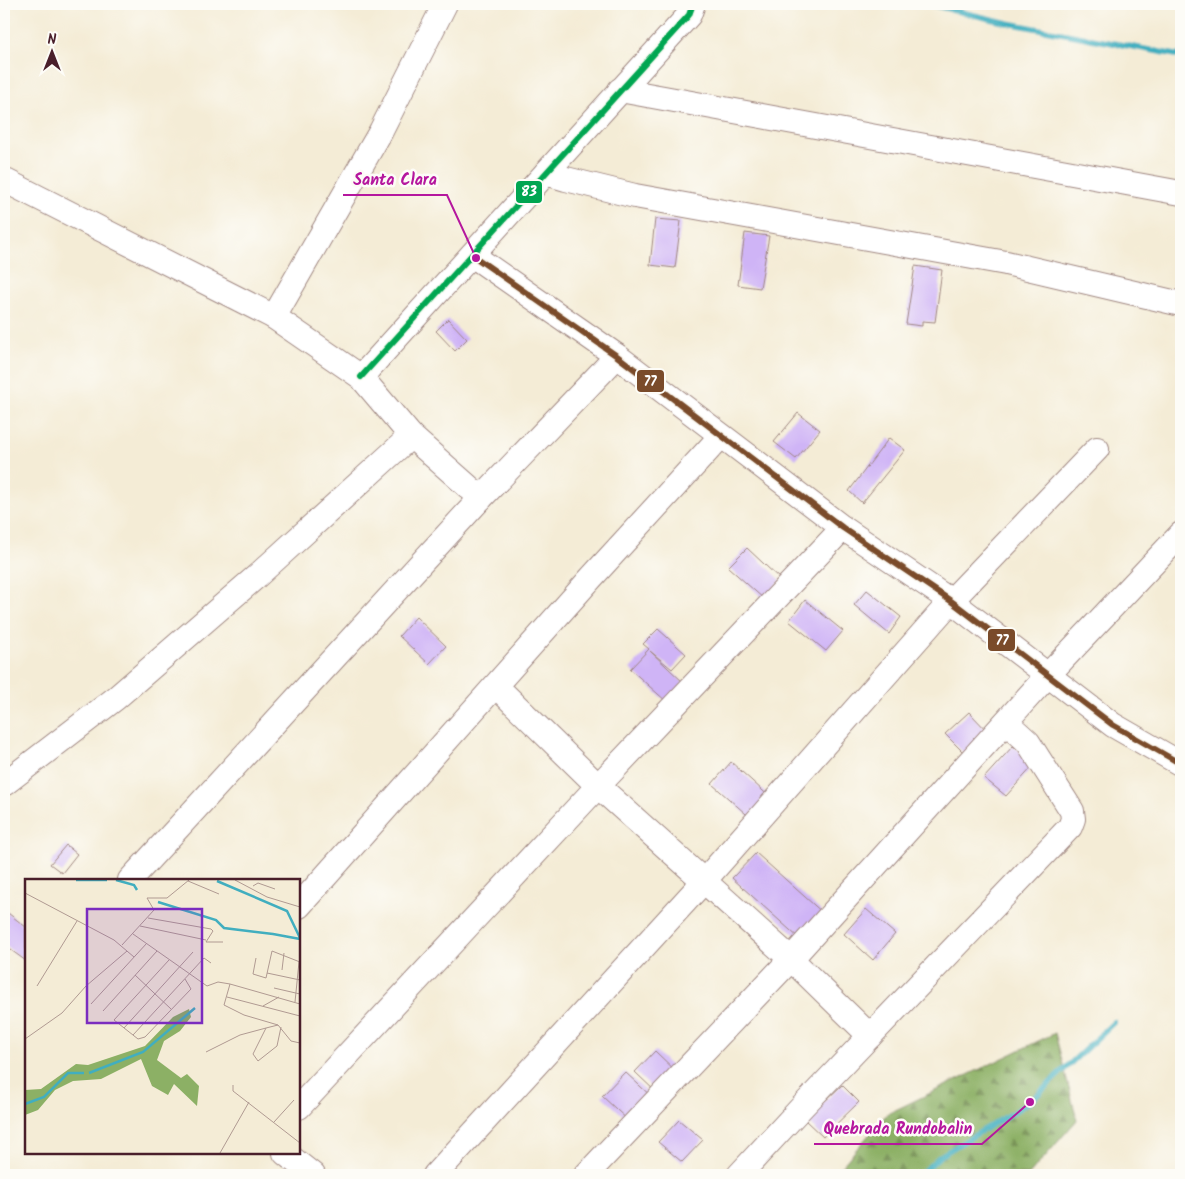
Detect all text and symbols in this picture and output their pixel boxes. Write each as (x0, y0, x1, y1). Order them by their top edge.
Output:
north arrow (28, 28, 78, 78)
text: N (48, 29, 57, 51)
callout: Santa Clara (343, 164, 447, 195)
text: Santa Clara (353, 168, 437, 193)
line badge: 83 (515, 180, 543, 204)
text: 83 (521, 181, 537, 203)
line badge: 77 (636, 369, 665, 393)
text: 77 (643, 371, 657, 393)
line badge: 77 (987, 628, 1016, 652)
text: 77 (995, 630, 1009, 652)
inset map (25, 879, 300, 1154)
callout: Quebrada Rundobalin (814, 1113, 982, 1144)
text: Quebrada Rundobalin (824, 1117, 973, 1142)

